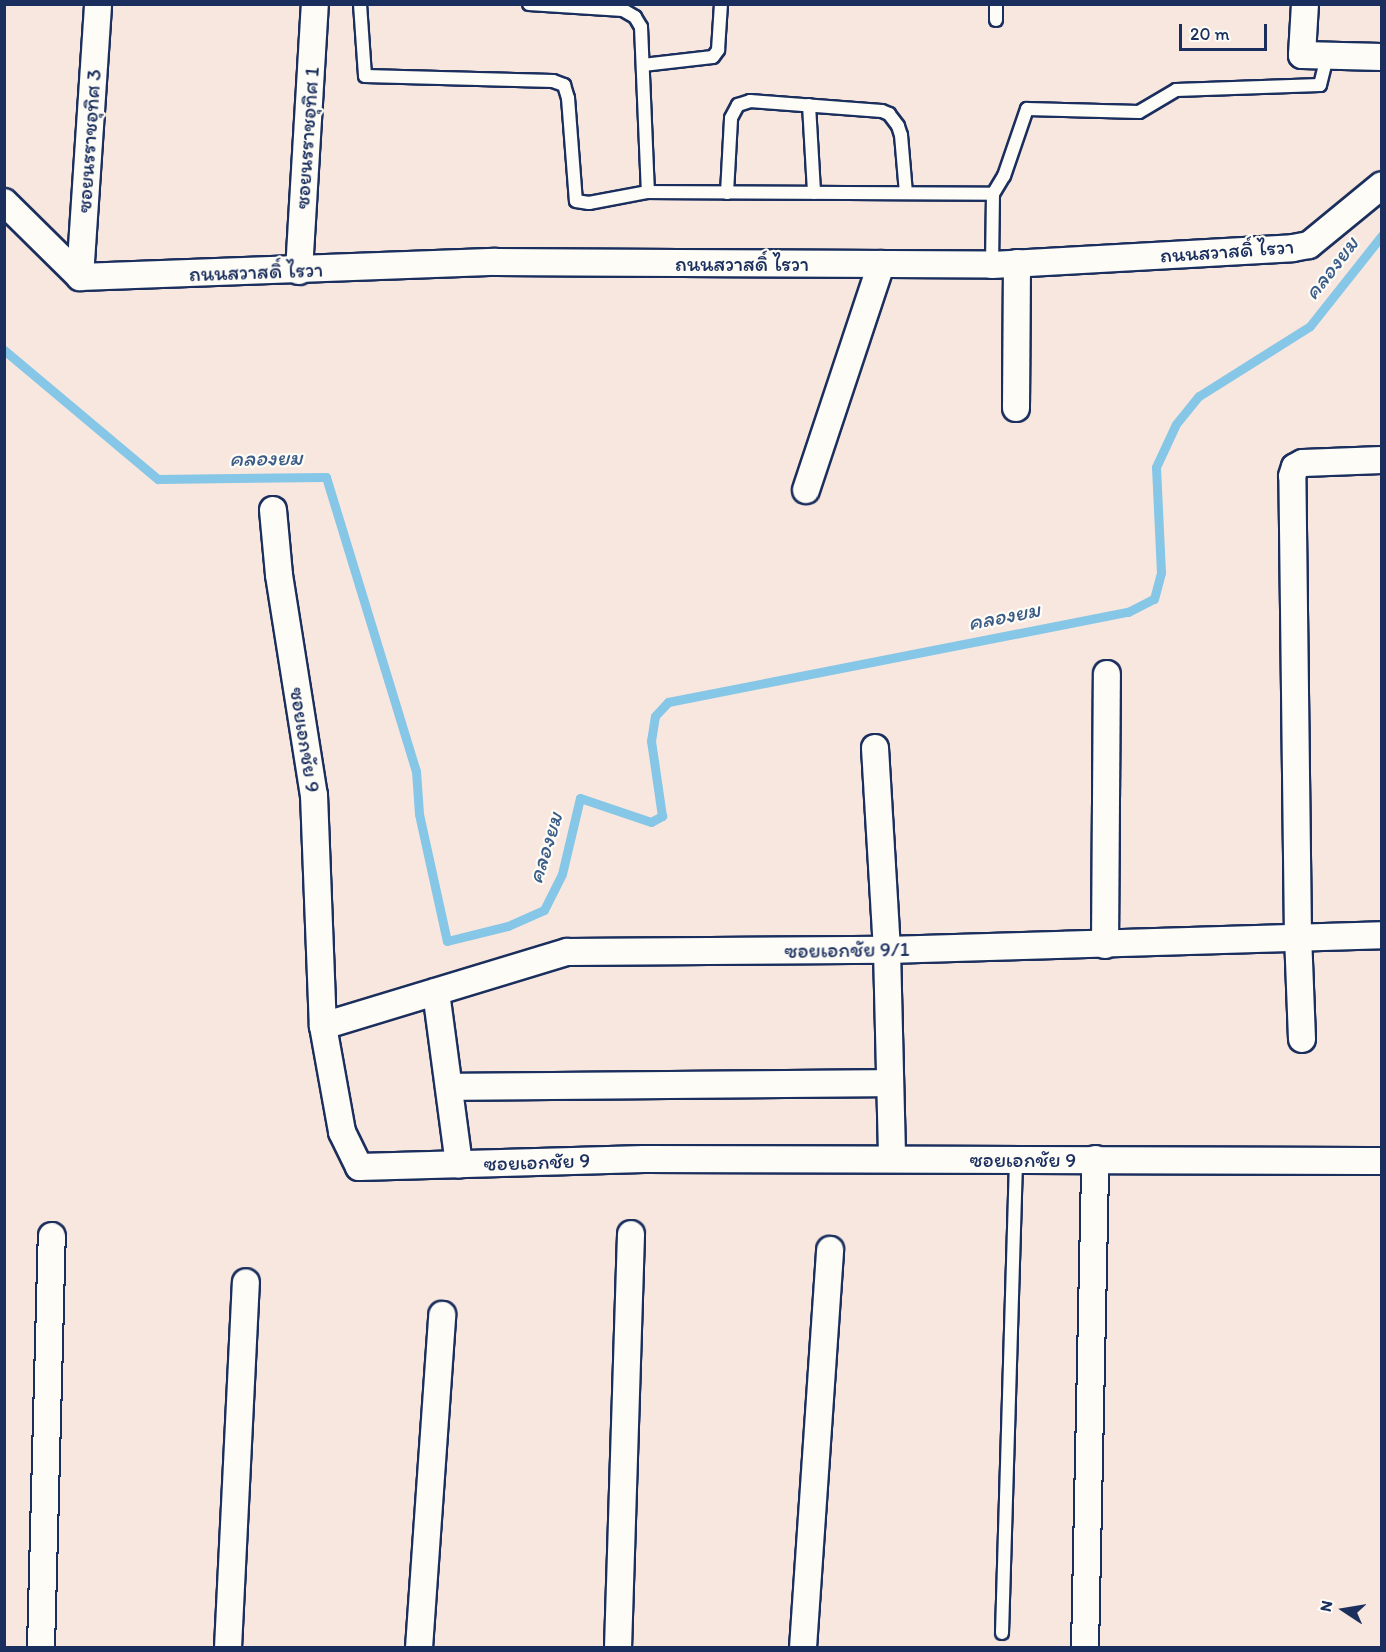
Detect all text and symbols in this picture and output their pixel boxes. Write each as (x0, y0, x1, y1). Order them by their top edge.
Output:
scale bar (1182, 12, 1270, 50)
text: 20 m (1190, 23, 1230, 45)
street label: ซอยนรราชอุทิศ 1 (289, 66, 325, 210)
street label: ซอยนรราชอุทิศ 3 (71, 68, 107, 214)
water label: คลองยม (1298, 231, 1364, 305)
street label: ถนนสวาสดิ์ ไรวา (1159, 234, 1295, 268)
street label: ถนนสวาสดิ์ ไรวา (675, 251, 809, 277)
street label: ถนนสวาสดิ์ ไรวา (188, 257, 324, 287)
water label: คลองยม (229, 444, 303, 472)
water label: คลองยม (966, 596, 1042, 636)
street label: ซอยเอกชัย 9 (284, 686, 326, 794)
water label: คลองยม (522, 809, 568, 887)
street label: ซอยเอกชัย 9/1 (784, 936, 910, 964)
street label: ซอยเอกชัย 9 (970, 1147, 1076, 1173)
street label: ซอยเอกชัย 9 (483, 1148, 591, 1176)
north arrow (1314, 1580, 1374, 1640)
text: N (1315, 1599, 1336, 1613)

